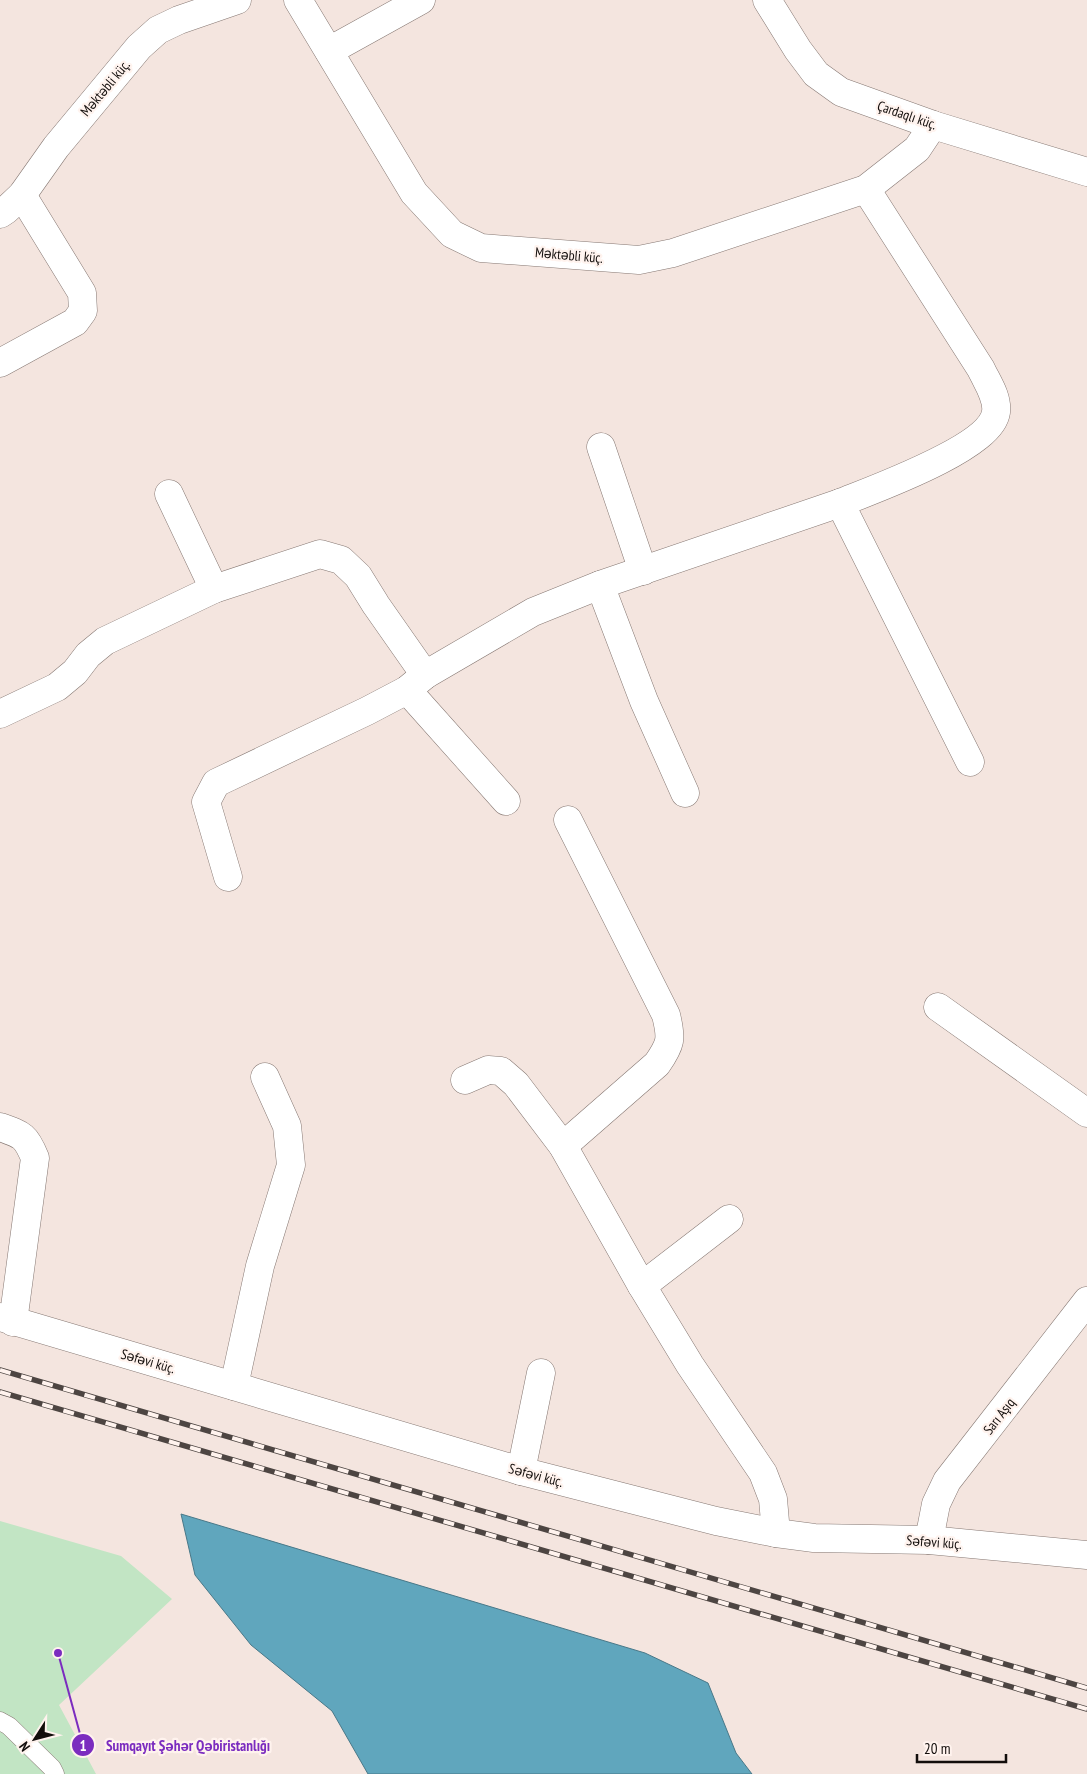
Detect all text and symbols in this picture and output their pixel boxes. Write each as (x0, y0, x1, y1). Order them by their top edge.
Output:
street label: Məktəbli küç. (76, 56, 134, 120)
street label: Çardaqlı küç. (875, 96, 939, 134)
street label: Məktəbli küç. (534, 243, 604, 267)
street label: Səfəvi küç. (119, 1345, 177, 1377)
street label: Sarı Aşıq (979, 1394, 1019, 1438)
street label: Səfəvi küç. (507, 1459, 565, 1491)
street label: Səfəvi küç. (906, 1531, 962, 1553)
north arrow (10, 1714, 60, 1764)
callout: Sumqayıt Şəhər Qəbiristanlığı (71, 1730, 280, 1760)
scale bar (917, 1732, 1006, 1764)
text: 1 (79, 1736, 87, 1755)
text: Sumqayıt Şəhər Qəbiristanlığı (106, 1736, 270, 1755)
text: N (15, 1738, 34, 1755)
text: 20 m (924, 1739, 950, 1758)

